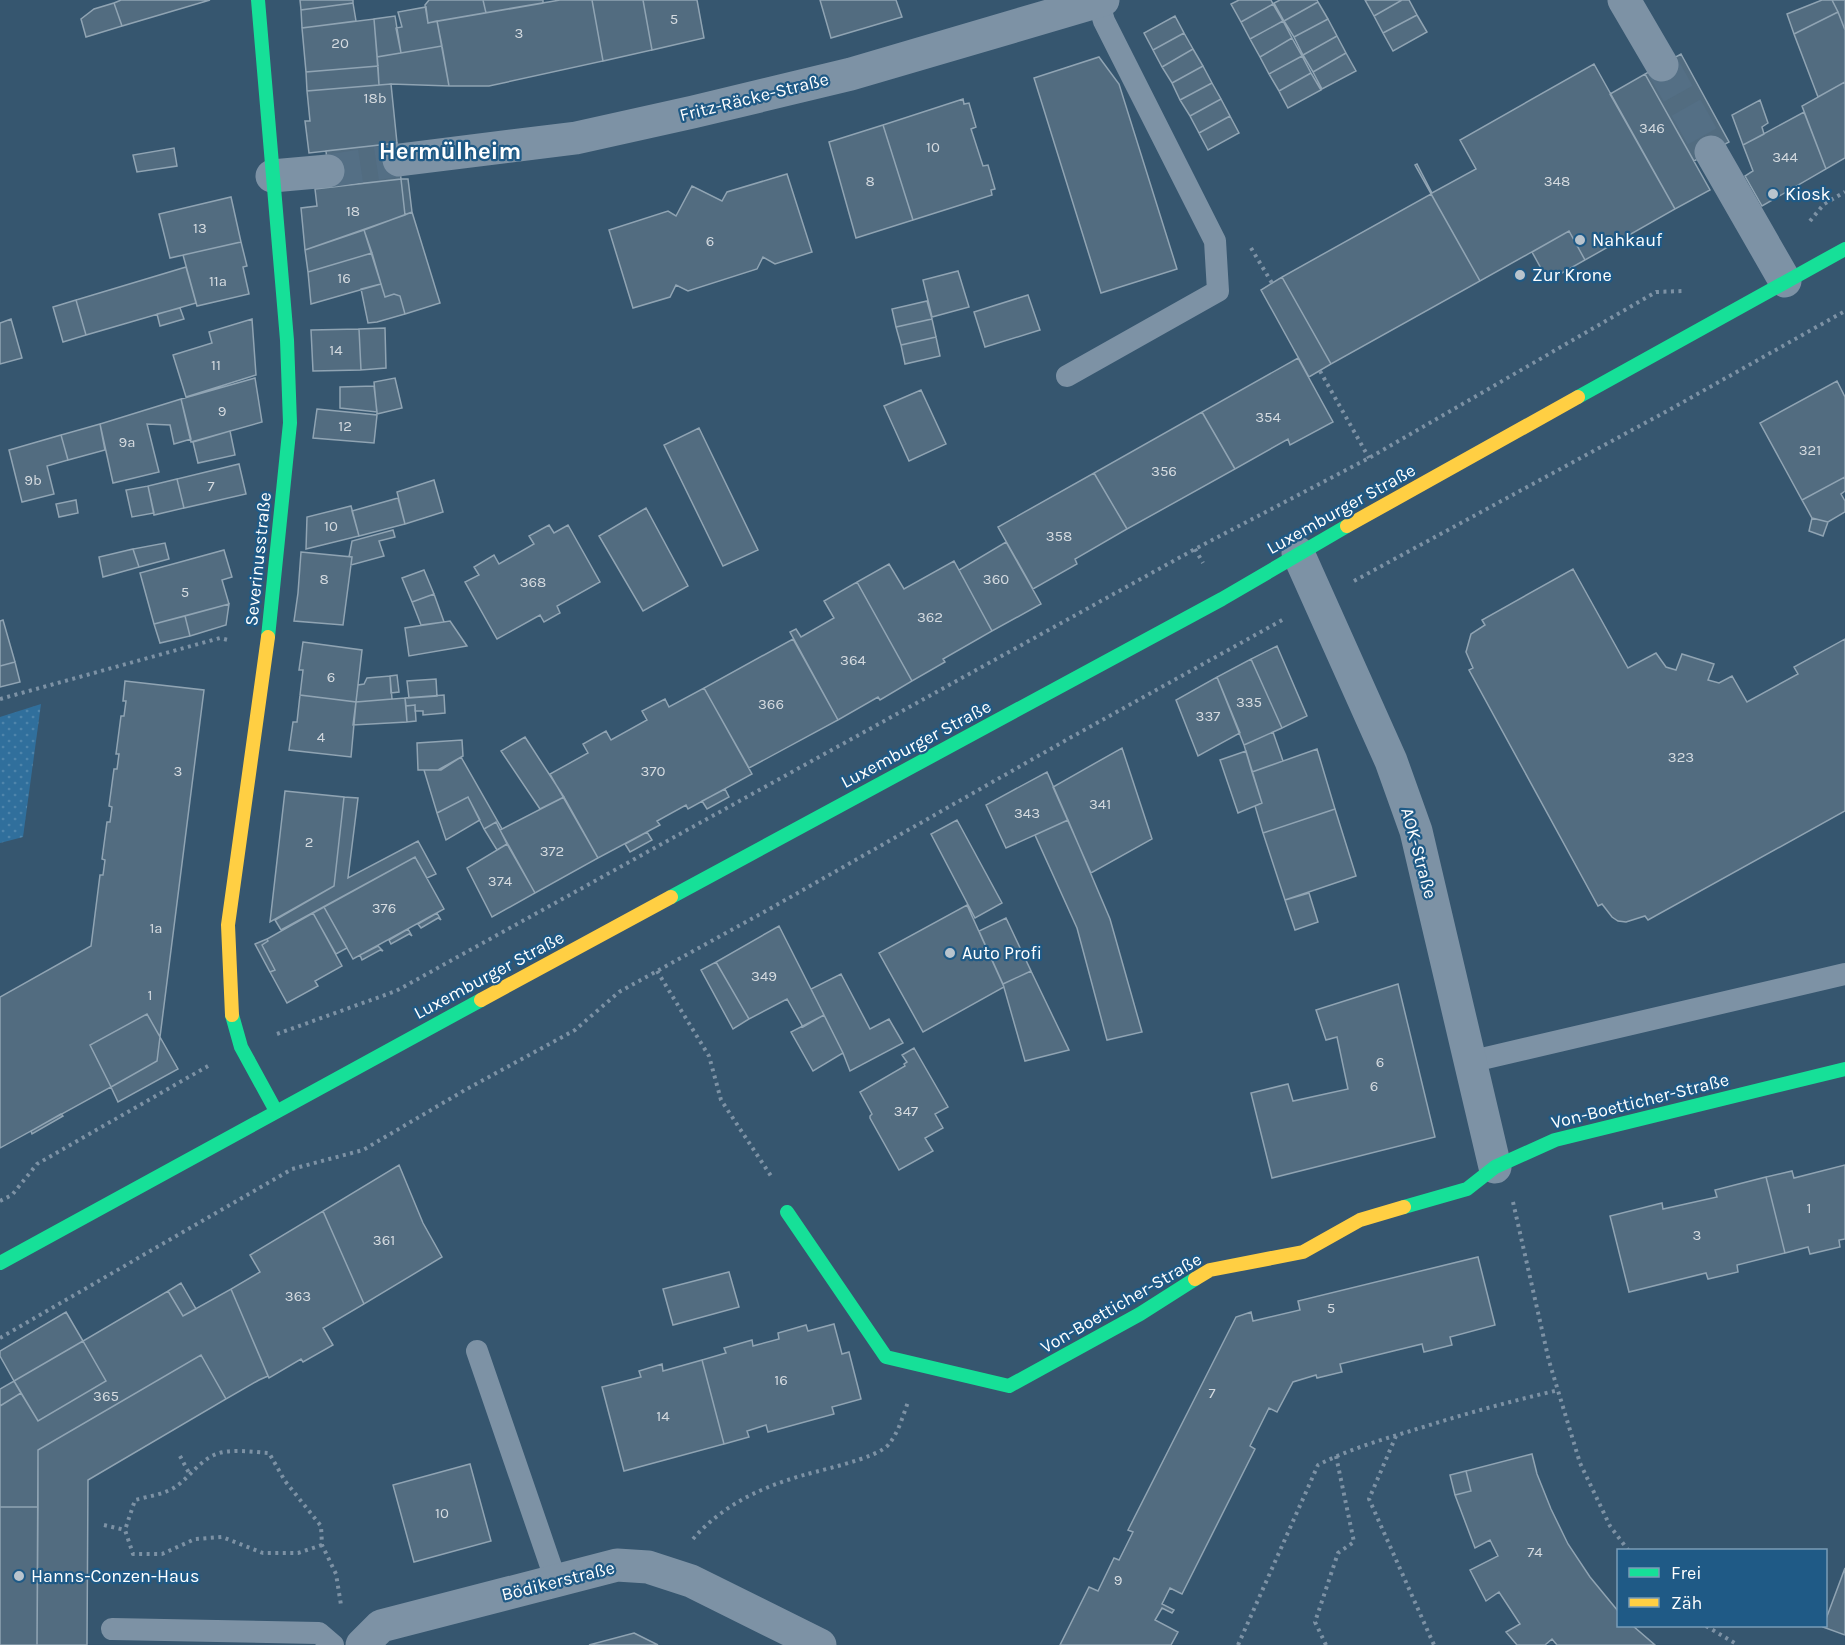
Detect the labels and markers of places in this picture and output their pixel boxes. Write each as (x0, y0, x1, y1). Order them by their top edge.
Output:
place label: Kiosk (1785, 183, 1831, 205)
marker: Kiosk (1766, 187, 1780, 201)
place label: Nahkauf (1592, 229, 1663, 251)
marker: Nahkauf (1573, 233, 1587, 247)
place label: Zur Krone (1532, 264, 1612, 286)
marker: Zur Krone (1513, 268, 1527, 282)
place label: Auto Profi (962, 942, 1042, 964)
marker: Auto Profi (943, 946, 957, 960)
place label: Hanns-Conzen-Haus (31, 1565, 199, 1587)
marker: Hanns-Conzen-Haus (12, 1569, 26, 1583)

